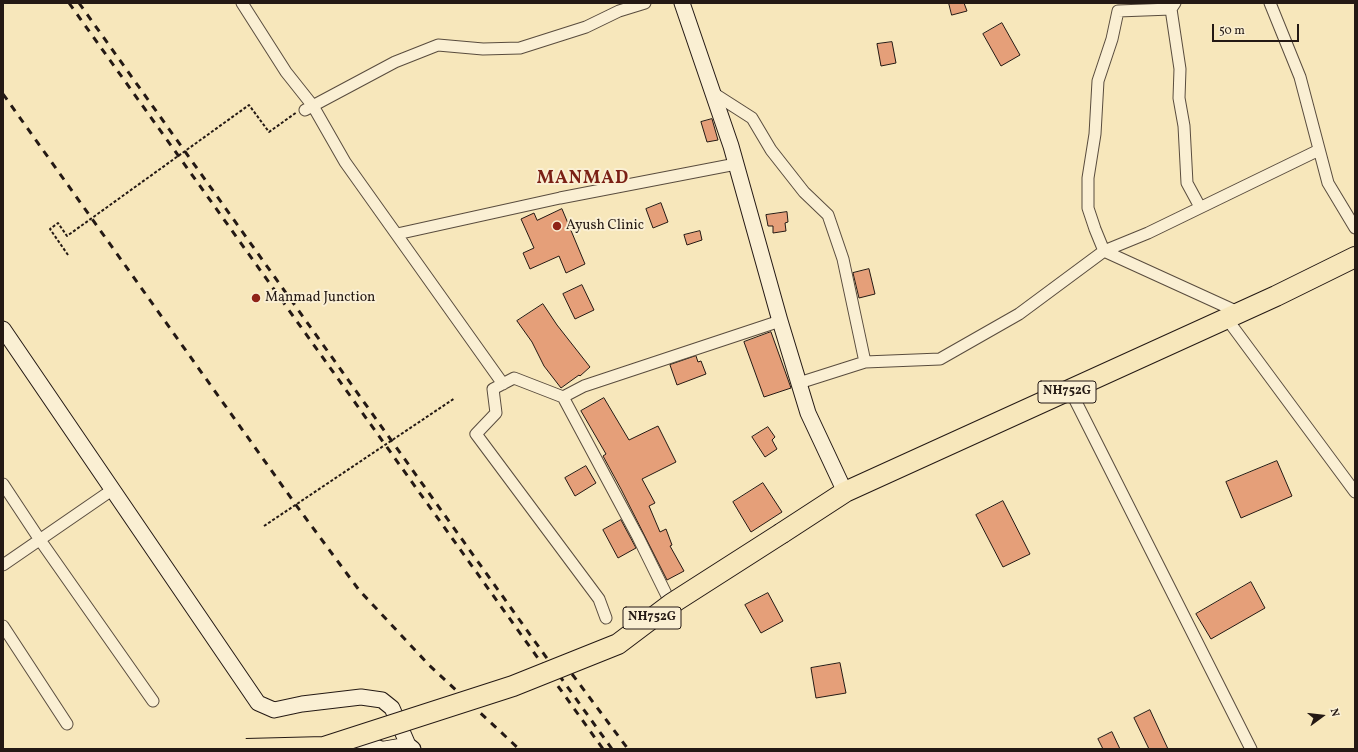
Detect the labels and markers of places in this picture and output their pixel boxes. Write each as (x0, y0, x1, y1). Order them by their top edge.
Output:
place label: Ayush Clinic (566, 218, 644, 234)
marker: Ayush Clinic (551, 220, 563, 232)
place label: Manmad Junction (265, 290, 375, 306)
marker: Manmad Junction (250, 292, 262, 304)

